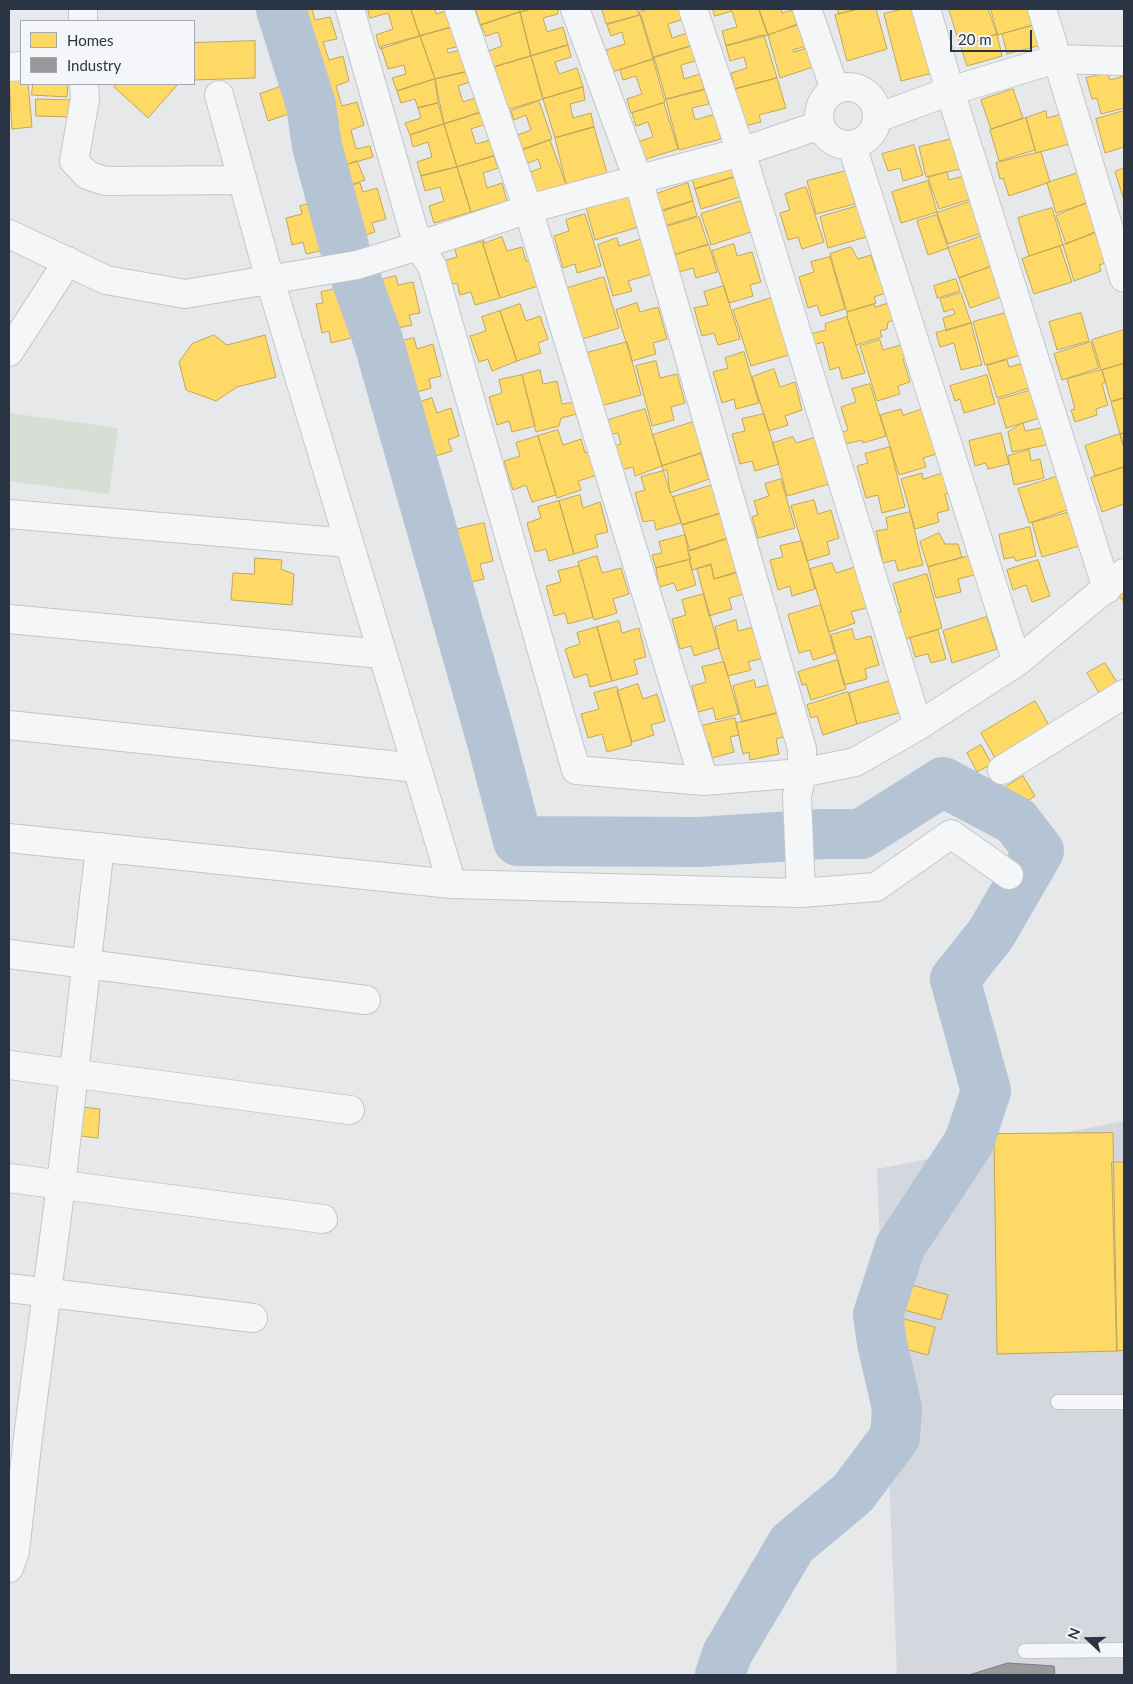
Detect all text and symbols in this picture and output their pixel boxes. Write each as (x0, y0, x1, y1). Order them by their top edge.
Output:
legend (20, 20, 195, 85)
scale bar (953, 20, 1036, 52)
text: 20 m (958, 30, 992, 48)
text: Homes (67, 31, 113, 49)
text: Industry (67, 56, 121, 74)
north arrow (1063, 1614, 1113, 1664)
text: N (1064, 1625, 1083, 1642)

